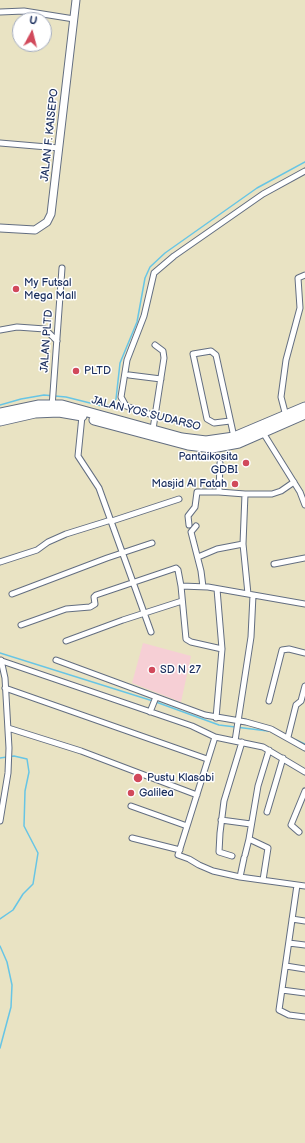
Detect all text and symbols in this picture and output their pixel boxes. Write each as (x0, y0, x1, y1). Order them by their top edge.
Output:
north arrow (12, 12, 52, 52)
text: U (29, 14, 38, 28)
street label: JALAN F. KAISEPO (39, 88, 61, 182)
place label: My Futsal Mega Mall (24, 276, 76, 302)
marker: My Futsal Mega Mall (11, 284, 21, 294)
street label: JALAN PLTD (38, 309, 56, 373)
place label: PLTD (84, 364, 111, 378)
marker: PLTD (71, 366, 81, 376)
street label: JALAN YOS SUDARSO (90, 394, 202, 434)
place label: Pantaikosita GDBI (179, 450, 238, 476)
marker: Pantaikosita GDBI (241, 458, 251, 468)
place label: Masjid Al Fatah (151, 477, 227, 491)
marker: Masjid Al Fatah (230, 479, 240, 489)
place label: SD N 27 (160, 663, 201, 677)
marker: SD N 27 (147, 665, 157, 675)
place label: Pustu Klasabi (147, 771, 214, 785)
marker: Pustu Klasabi (132, 772, 144, 784)
place label: Galilea (139, 786, 174, 800)
marker: Galilea (126, 788, 136, 798)

